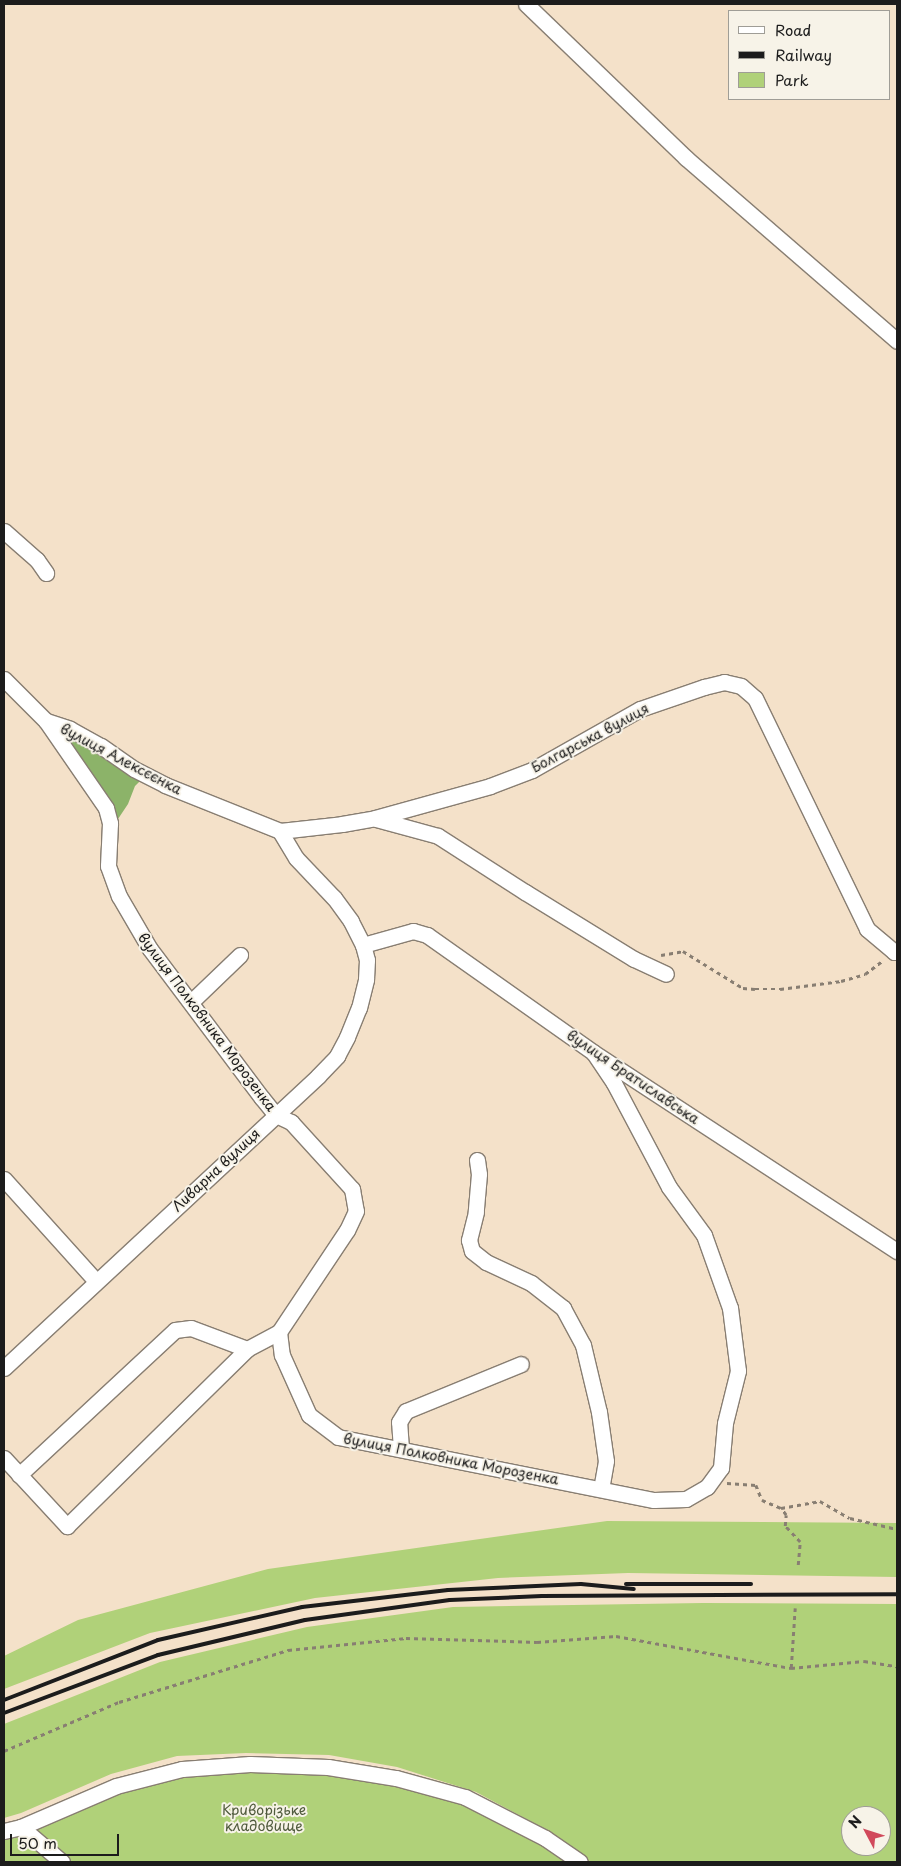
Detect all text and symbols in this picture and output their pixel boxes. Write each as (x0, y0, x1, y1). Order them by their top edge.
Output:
legend (728, 10, 891, 100)
text: Road (775, 18, 811, 41)
text: Railway (775, 43, 832, 66)
text: Park (775, 68, 809, 91)
street label: Болгарська вулиця (528, 700, 652, 776)
street label: вулиця Алексєєнка (57, 720, 185, 798)
street label: вулиця Полковника Морозенка (134, 930, 280, 1114)
street label: вулиця Братиславська (563, 1026, 703, 1128)
street label: Ливарна вулиця (168, 1125, 264, 1215)
street label: вулиця Полковника Морозенка (342, 1430, 560, 1488)
park label: Криворізьке кладовище (222, 1802, 306, 1834)
north arrow (841, 1806, 891, 1856)
text: N (843, 1811, 867, 1833)
scale bar (12, 1824, 121, 1856)
text: 50 m (18, 1831, 57, 1854)

